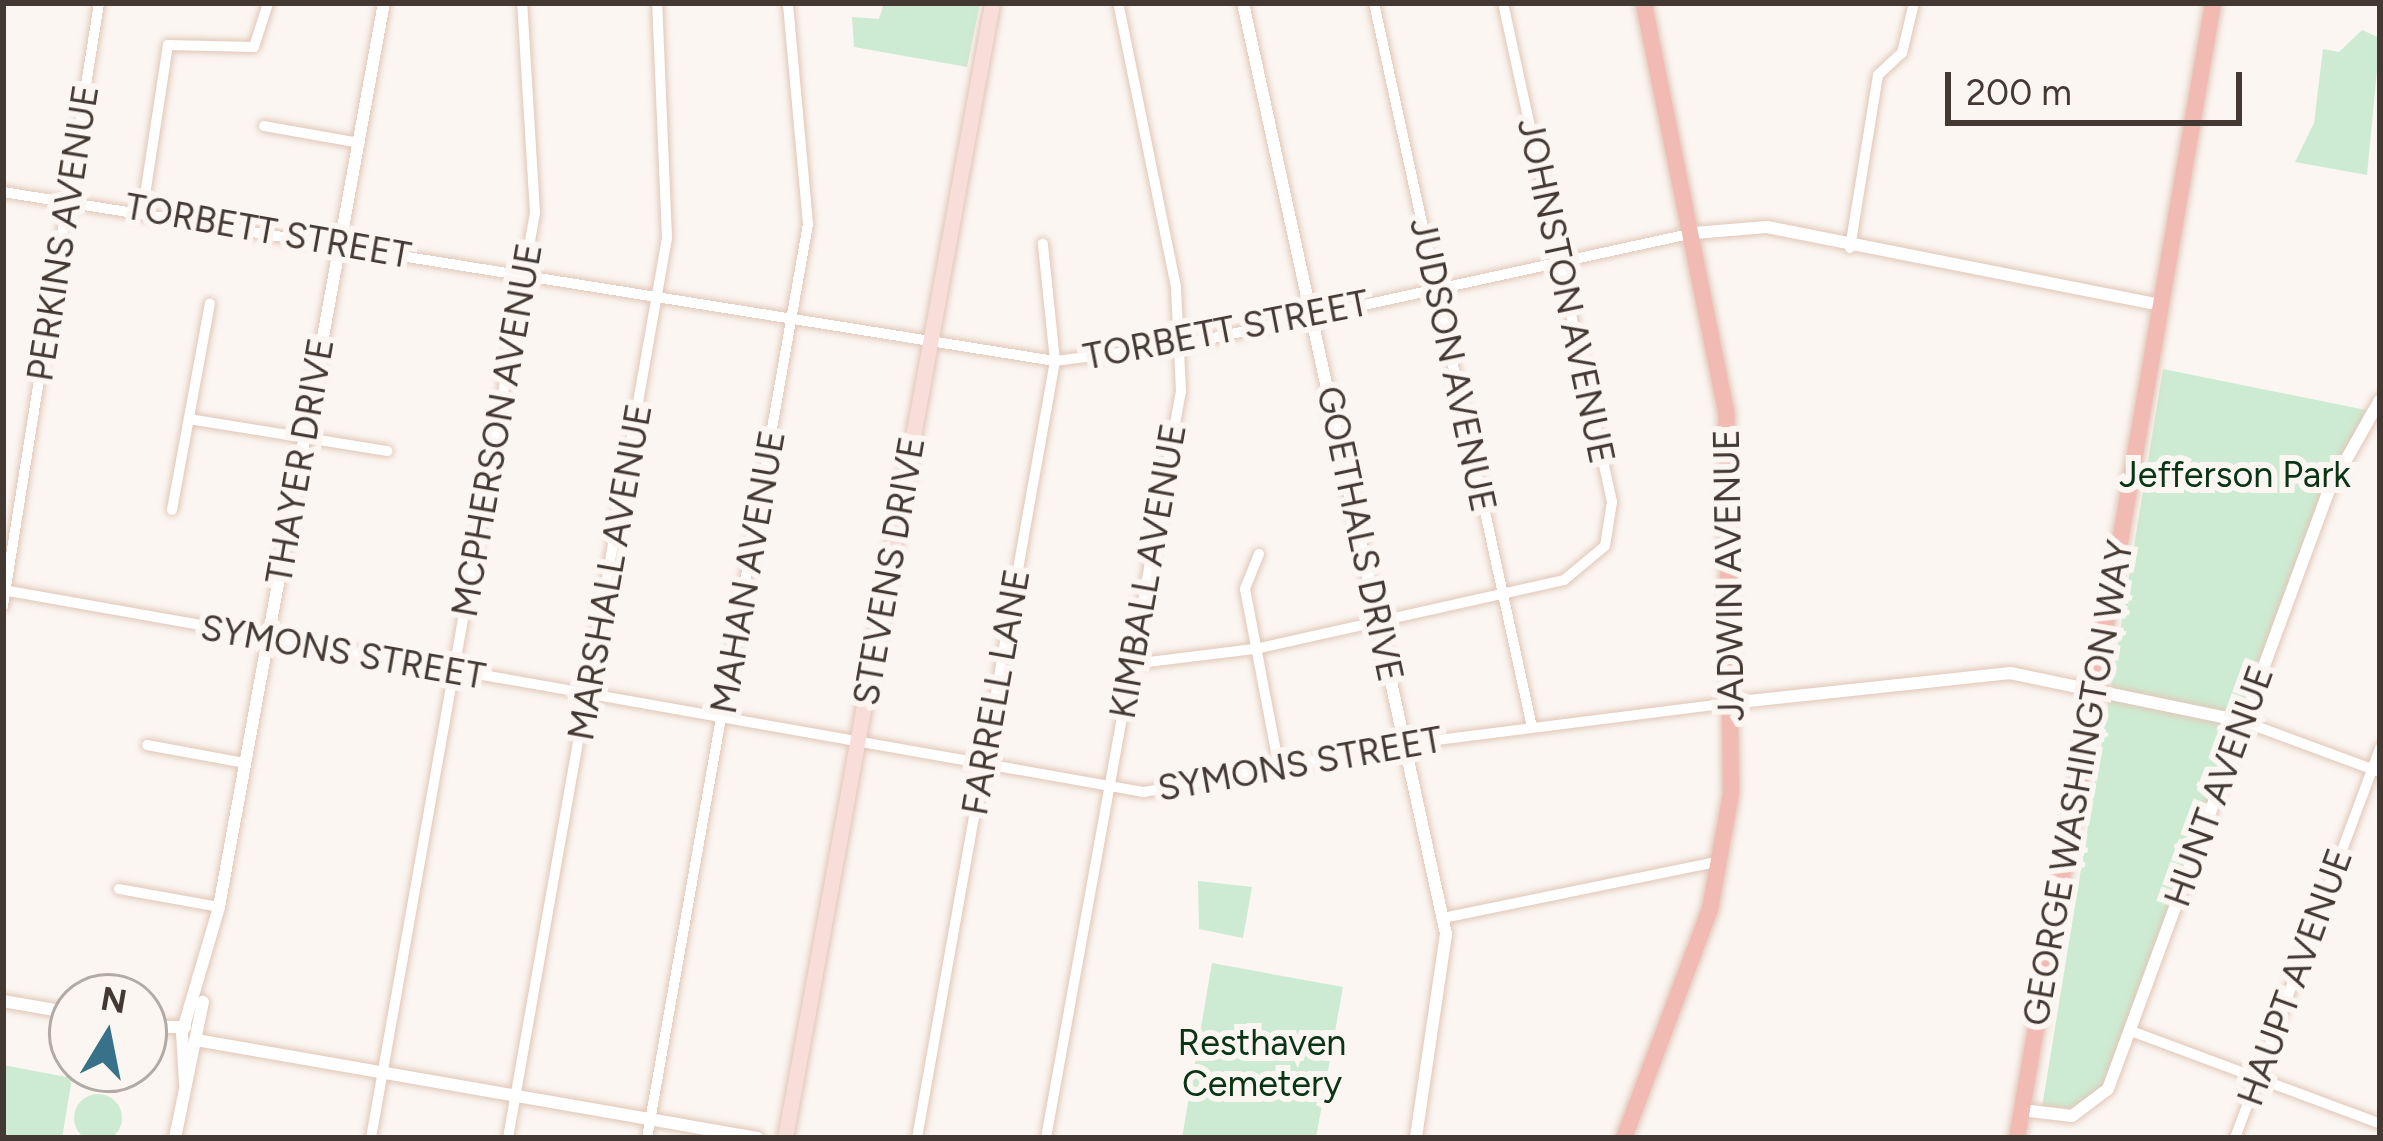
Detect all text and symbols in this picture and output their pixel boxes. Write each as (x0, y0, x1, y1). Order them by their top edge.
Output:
scale bar (1951, 48, 2248, 122)
text: 200 m (1966, 71, 2072, 114)
street label: PERKINS AVENUE (18, 82, 108, 384)
street label: JOHNSTON AVENUE (1508, 114, 1624, 468)
street label: TORBETT STREET (122, 185, 414, 277)
street label: JUDSON AVENUE (1401, 214, 1505, 516)
street label: MCPHERSON AVENUE (443, 240, 551, 620)
street label: TORBETT STREET (1080, 281, 1372, 379)
street label: THAYER DRIVE (257, 335, 343, 587)
street label: GOETHALS DRIVE (1308, 382, 1412, 686)
street label: MARSHALL AVENUE (559, 400, 661, 744)
street label: KIMBALL AVENUE (1101, 420, 1195, 722)
street label: MAHAN AVENUE (702, 427, 794, 717)
street label: JADWIN AVENUE (1705, 429, 1753, 721)
street label: STEVENS DRIVE (844, 433, 934, 709)
park label: Jefferson Park (2119, 453, 2351, 497)
street label: GEORGE WASHINGTON WAY (2014, 537, 2142, 1029)
street label: FARRELL LANE (953, 566, 1039, 818)
street label: SYMONS STREET (197, 606, 489, 698)
street label: HUNT AVENUE (2155, 660, 2283, 912)
street label: SYMONS STREET (1154, 718, 1446, 810)
street label: HAUPT AVENUE (2229, 843, 2361, 1111)
north arrow (48, 973, 168, 1093)
text: N (98, 979, 130, 1021)
park label: Resthaven Cemetery (1178, 1020, 1346, 1105)

